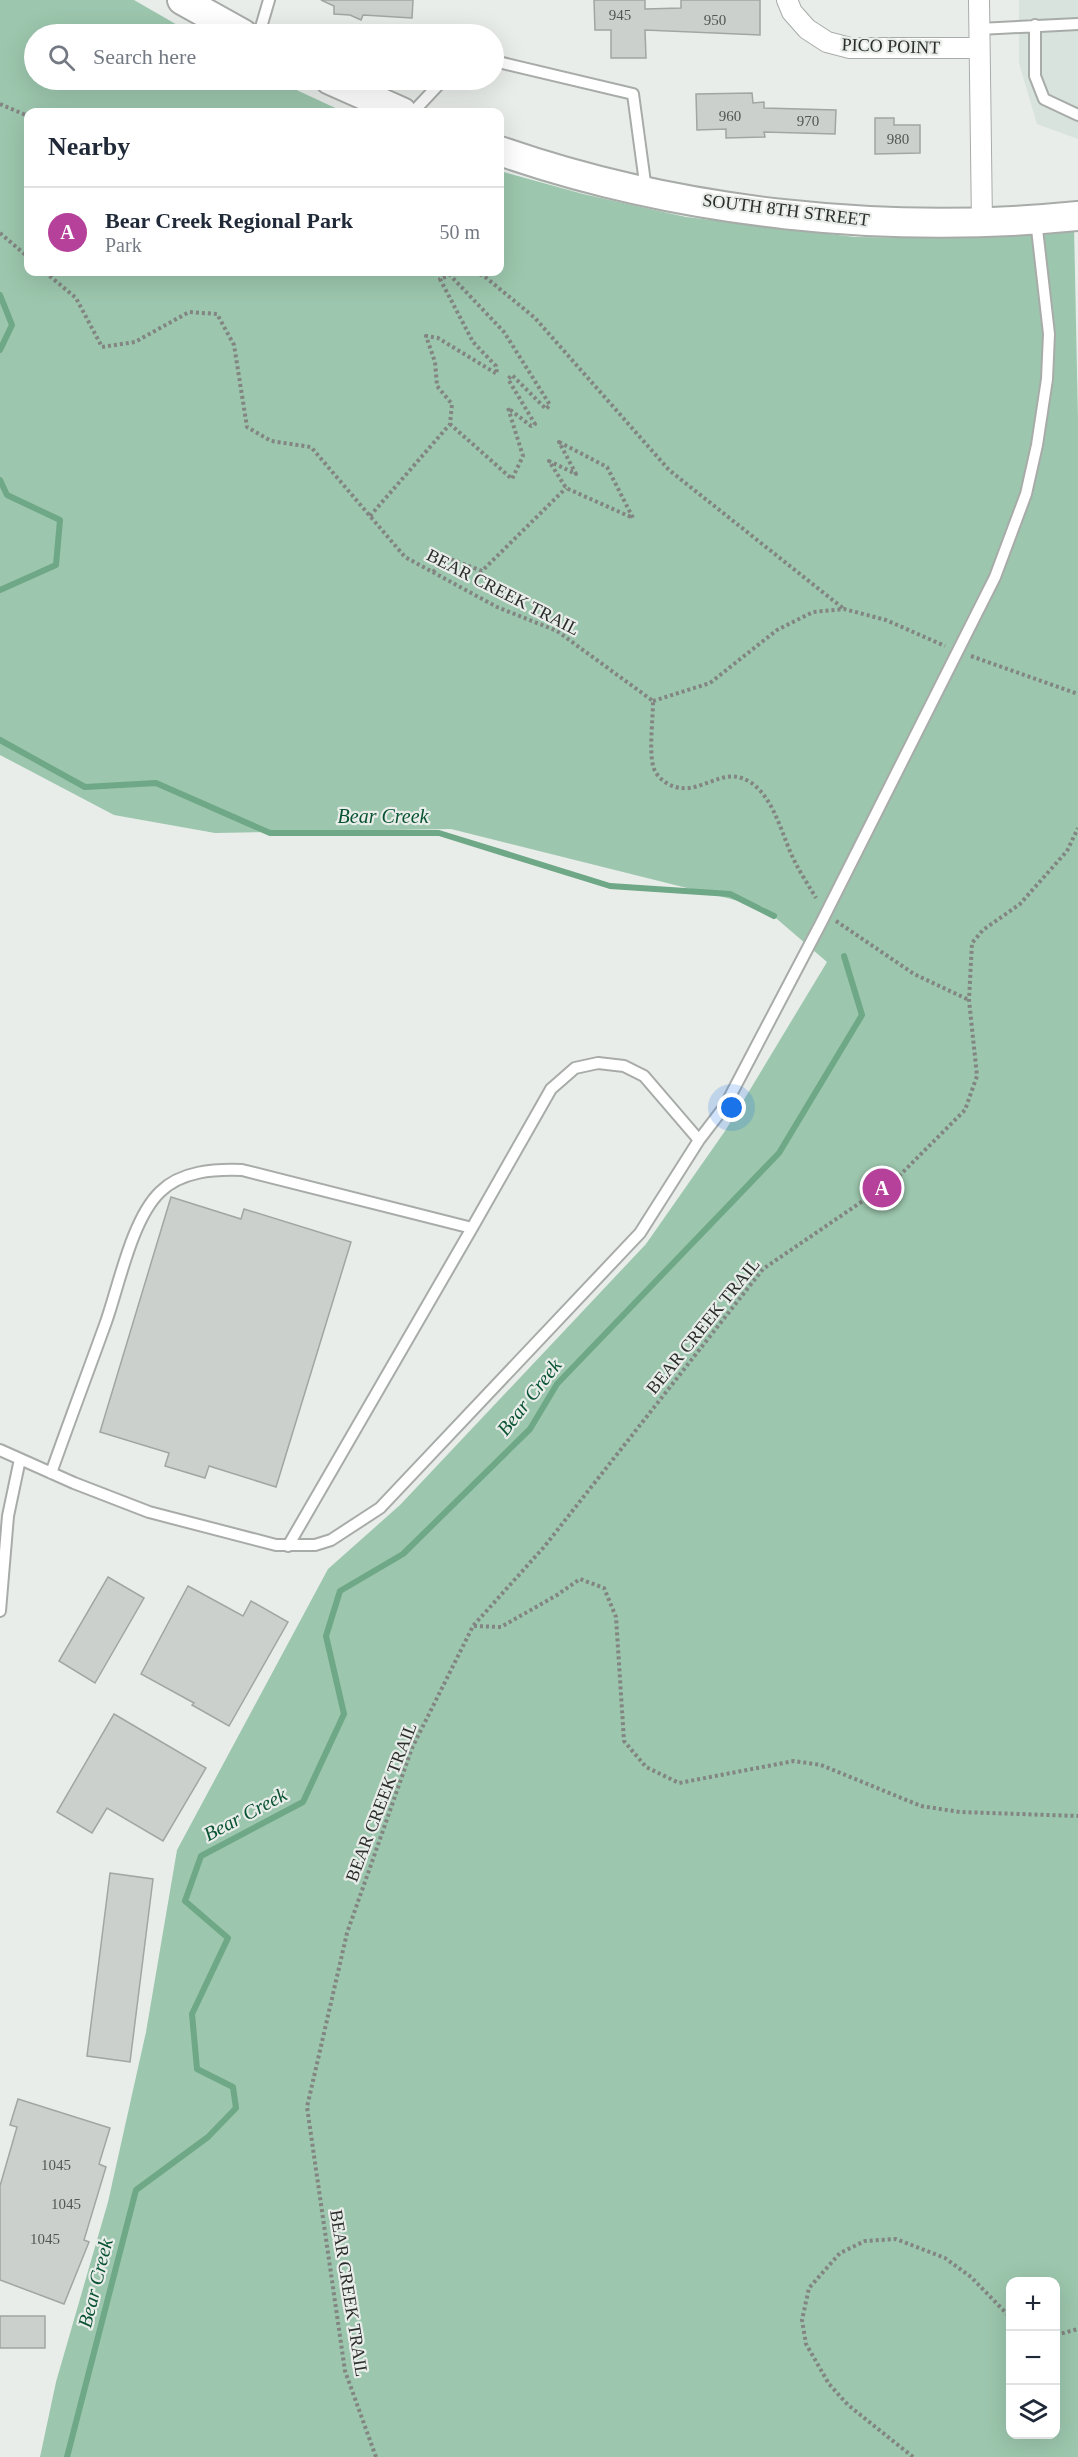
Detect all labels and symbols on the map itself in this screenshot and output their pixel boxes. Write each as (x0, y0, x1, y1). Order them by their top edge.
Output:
house number: 945 (609, 7, 631, 23)
house number: 950 (704, 12, 726, 28)
street label: PICO POINT (841, 34, 941, 58)
house number: 960 (719, 108, 741, 124)
house number: 970 (797, 113, 819, 129)
house number: 980 (887, 131, 909, 147)
street label: SOUTH 8TH STREET (701, 190, 871, 230)
street label: BEAR CREEK TRAIL (423, 545, 583, 639)
water label: Bear Creek (338, 805, 430, 827)
your location (717, 1093, 746, 1122)
pin: A (862, 1166, 902, 1210)
street label: BEAR CREEK TRAIL (642, 1254, 764, 1398)
water label: Bear Creek (492, 1354, 566, 1440)
street label: BEAR CREEK TRAIL (341, 1720, 421, 1884)
water label: Bear Creek (200, 1782, 291, 1845)
house number: 1045 (41, 2157, 71, 2173)
house number: 1045 (51, 2196, 81, 2212)
street label: BEAR CREEK TRAIL (326, 2208, 372, 2378)
house number: 1045 (30, 2231, 60, 2247)
water label: Bear Creek (73, 2235, 117, 2330)

